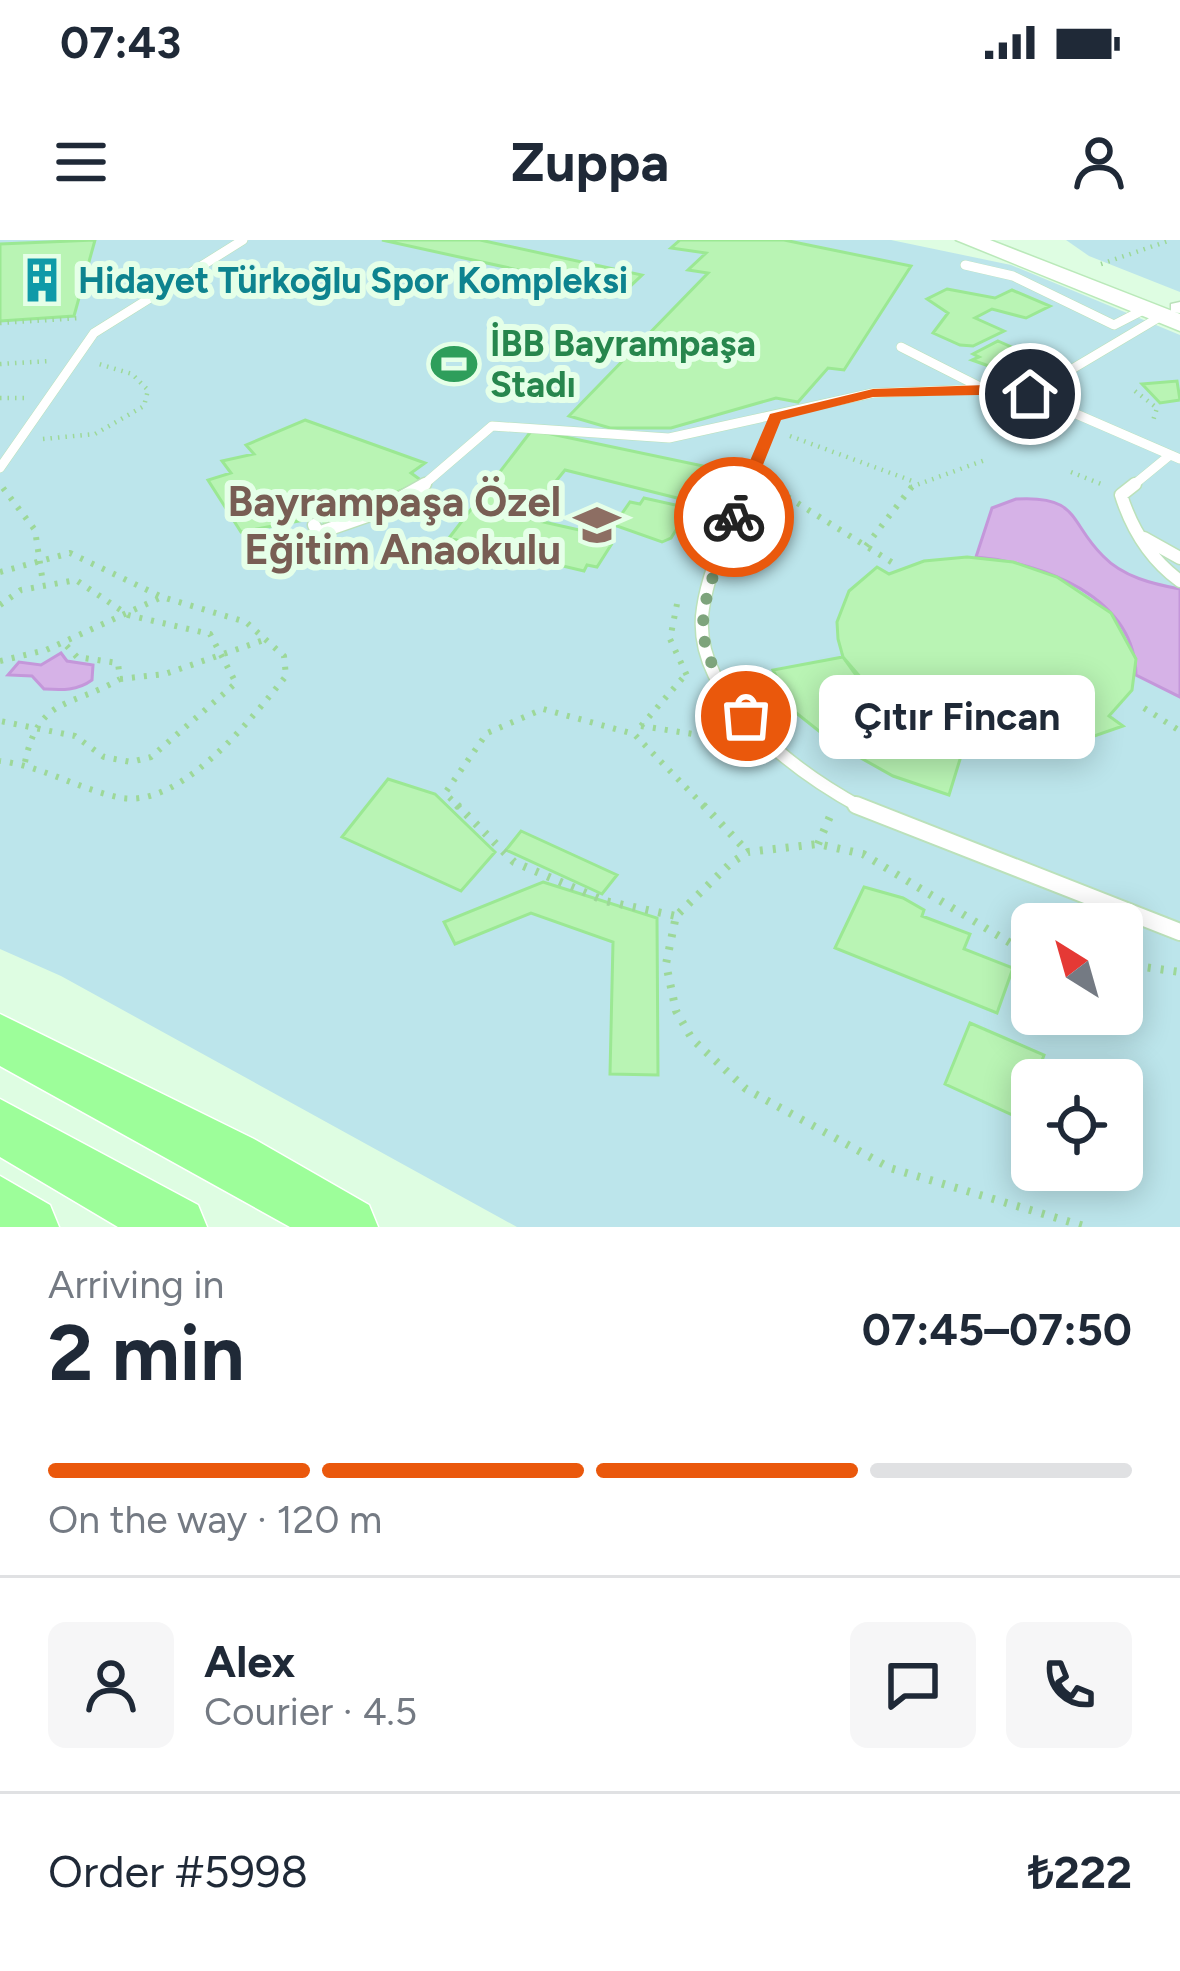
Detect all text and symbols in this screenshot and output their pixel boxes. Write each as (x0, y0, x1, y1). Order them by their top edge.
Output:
text: 07:43 (60, 15, 181, 69)
icon: menu (48, 129, 114, 195)
icon: person (1066, 129, 1132, 195)
text: Zuppa (511, 130, 669, 195)
building icon: Hidayet Türkoğlu Spor Kompleksi (17, 255, 67, 305)
place label: Hidayet Türkoğlu Spor Kompleksi (78, 259, 628, 302)
place label: İBB Bayrampaşa Stadı (490, 322, 756, 406)
sports icon: İBB Bayrampaşa Stadı (429, 339, 479, 389)
pin (979, 343, 1081, 445)
icon: home (997, 361, 1063, 427)
courier (674, 457, 794, 577)
place label: Bayrampaşa Özel Eğitim Anaokulu (227, 476, 561, 575)
icon: bike (701, 484, 767, 550)
school or university icon: Bayrampaşa Özel Eğitim Anaokulu (572, 500, 622, 550)
pin (695, 665, 797, 767)
callout: Çıtır Fincan (818, 674, 1094, 758)
icon: bag (713, 683, 779, 749)
text: Çıtır Fincan (854, 693, 1060, 740)
north arrow (1011, 903, 1143, 1035)
map controls (1011, 903, 1143, 1191)
button: locate (1011, 1059, 1143, 1191)
text: Arriving in (48, 1261, 224, 1308)
text: 07:45–07:50 (862, 1302, 1132, 1356)
text: 2 min (48, 1306, 244, 1400)
text: On the way · 120 m (48, 1496, 382, 1543)
button: person (48, 1622, 174, 1748)
button: chat (850, 1622, 976, 1748)
button: phone (1006, 1622, 1132, 1748)
text: Alex (204, 1634, 295, 1688)
text: Courier · 4.5 (204, 1688, 417, 1735)
text: Order #5998 (48, 1844, 308, 1898)
text: ₺222 (1028, 1845, 1132, 1899)

